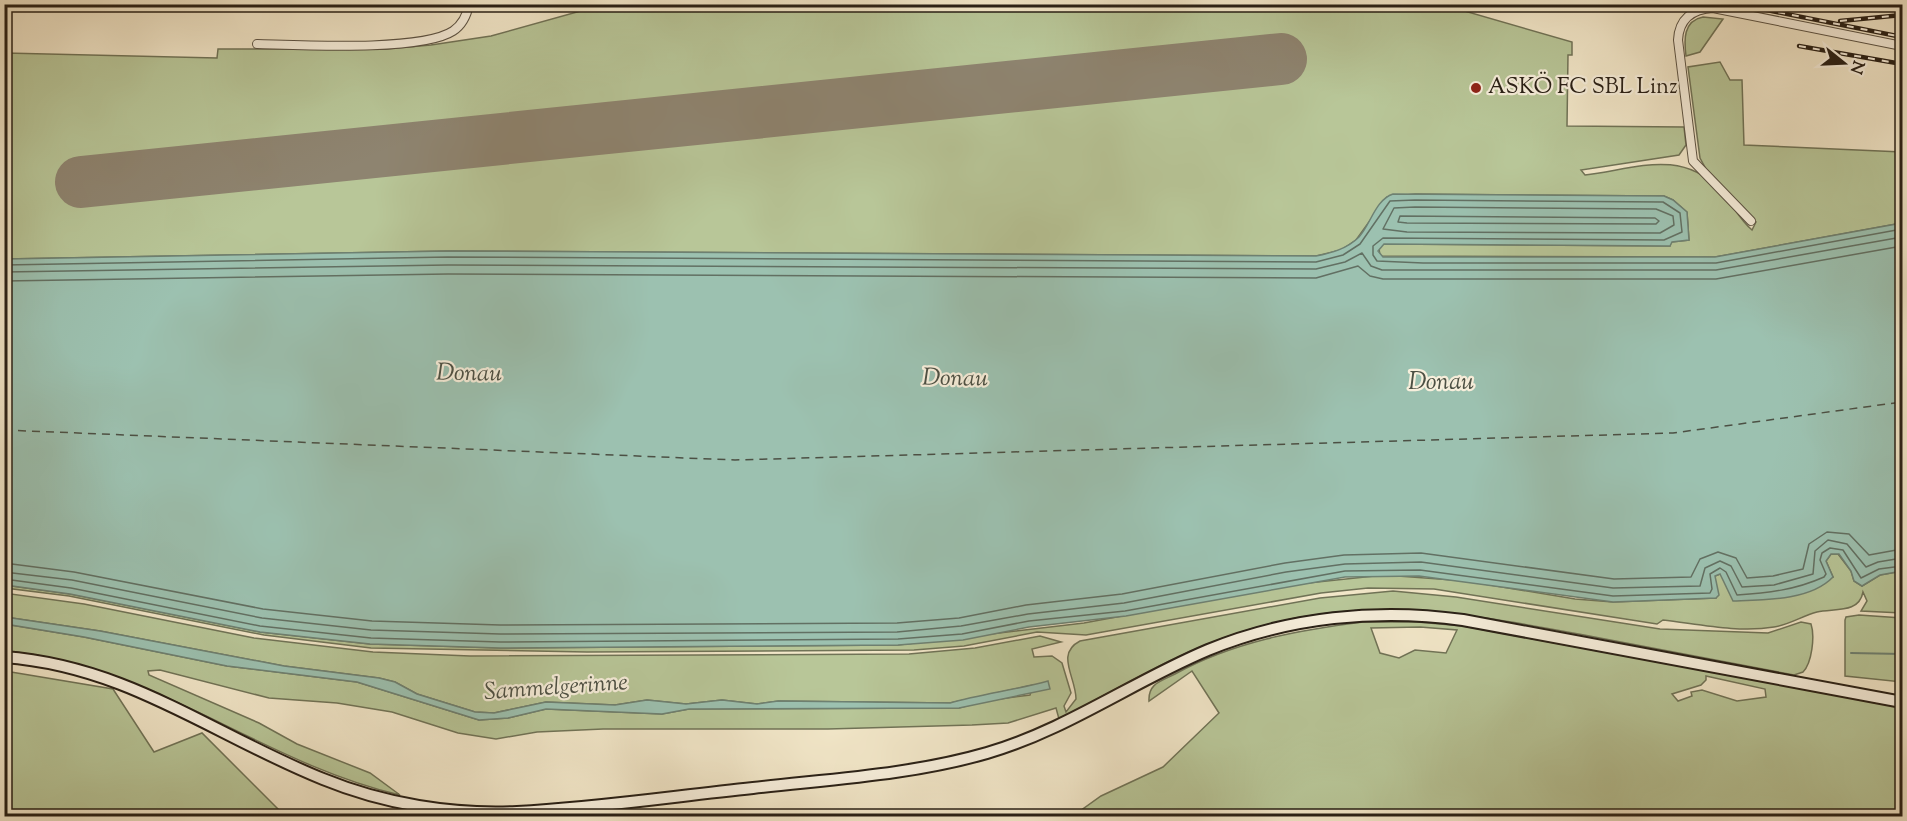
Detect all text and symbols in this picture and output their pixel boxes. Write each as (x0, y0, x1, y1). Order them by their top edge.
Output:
north arrow (1814, 33, 1874, 93)
text: N (1843, 57, 1869, 77)
place label: ASKÖ FC SBL Linz (1488, 71, 1677, 104)
marker: ASKÖ FC SBL Linz (1469, 81, 1483, 95)
water label: Donau (436, 356, 503, 392)
water label: Donau (922, 361, 989, 397)
water label: Donau (1408, 366, 1474, 400)
water label: Sammelgerinne (483, 666, 629, 710)

